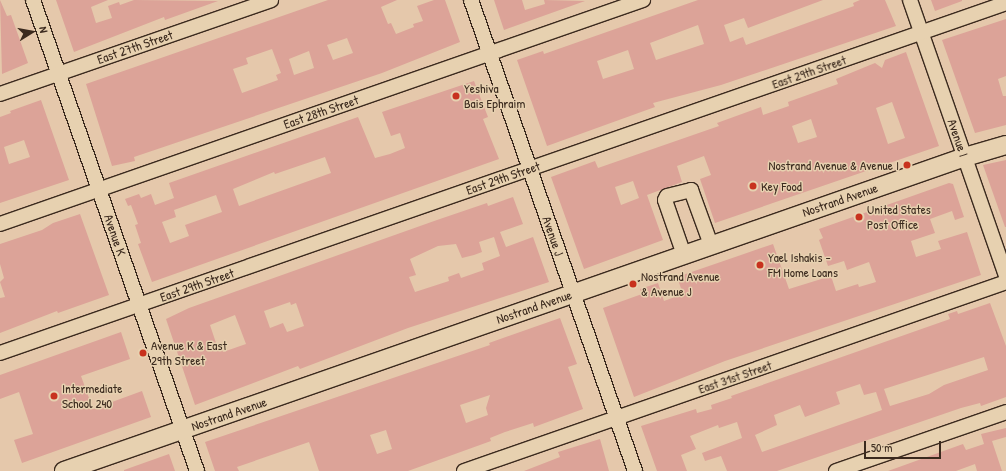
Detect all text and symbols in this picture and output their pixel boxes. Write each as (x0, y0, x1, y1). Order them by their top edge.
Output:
north arrow (12, 12, 52, 52)
text: N (36, 25, 51, 34)
street label: East 27th Street (95, 27, 175, 67)
street label: East 29th Street (770, 52, 848, 92)
place label: Yeshiva Bais Ephraim (464, 81, 525, 112)
marker: Yeshiva Bais Ephraim (451, 91, 461, 101)
street label: East 28th Street (281, 92, 361, 132)
street label: Avenue I (944, 117, 972, 159)
place label: Nostrand Avenue & Avenue I (768, 157, 899, 173)
street label: East 29th Street (464, 158, 542, 198)
marker: Nostrand Avenue & Avenue I (902, 160, 912, 170)
place label: Key Food (761, 178, 802, 194)
street label: Nostrand Avenue (800, 180, 880, 220)
marker: Key Food (748, 181, 758, 191)
place label: United States Post Office (867, 202, 931, 233)
street label: Avenue K (101, 212, 129, 258)
marker: United States Post Office (854, 212, 864, 222)
street label: Avenue J (539, 214, 567, 258)
place label: Yael Ishakis - FM Home Loans (768, 250, 838, 281)
marker: Yael Ishakis - FM Home Loans (755, 260, 765, 270)
street label: East 29th Street (158, 265, 236, 305)
place label: Nostrand Avenue & Avenue J (641, 269, 720, 300)
marker: Nostrand Avenue & Avenue J (628, 279, 638, 289)
street label: Nostrand Avenue (494, 287, 574, 327)
place label: Avenue K & East 29th Street (151, 338, 227, 369)
marker: Avenue K & East 29th Street (138, 348, 148, 358)
street label: East 31st Street (696, 357, 774, 397)
place label: Intermediate School 240 (62, 381, 122, 412)
marker: Intermediate School 240 (49, 391, 59, 401)
street label: Nostrand Avenue (189, 394, 269, 434)
scale bar (866, 433, 943, 459)
text: 50 m (871, 439, 892, 456)

